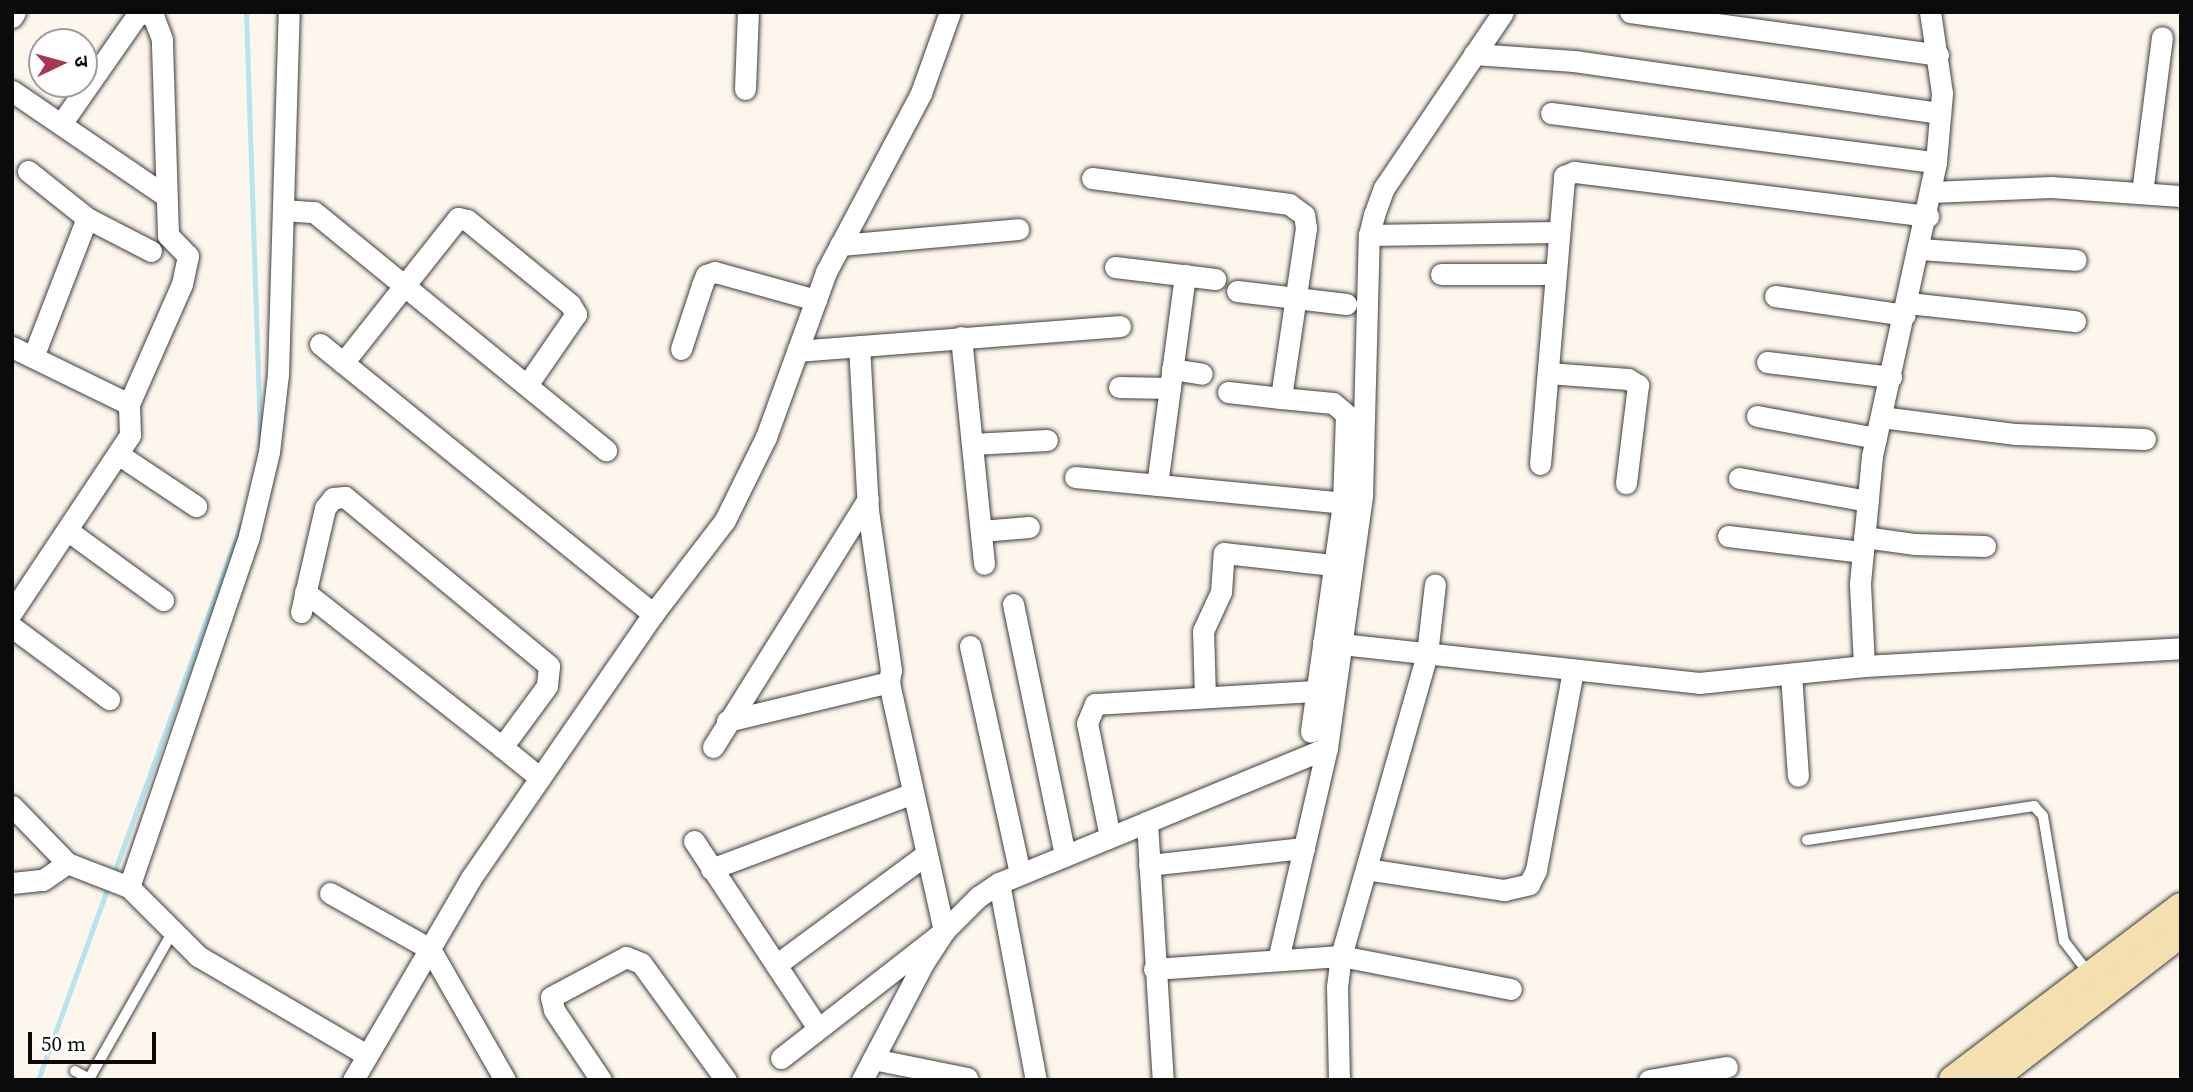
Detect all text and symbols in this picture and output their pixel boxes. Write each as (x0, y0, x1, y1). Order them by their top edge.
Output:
north arrow (28, 28, 98, 98)
text: उ (68, 55, 95, 68)
scale bar (32, 1018, 159, 1062)
text: 50 m (41, 1029, 86, 1058)

